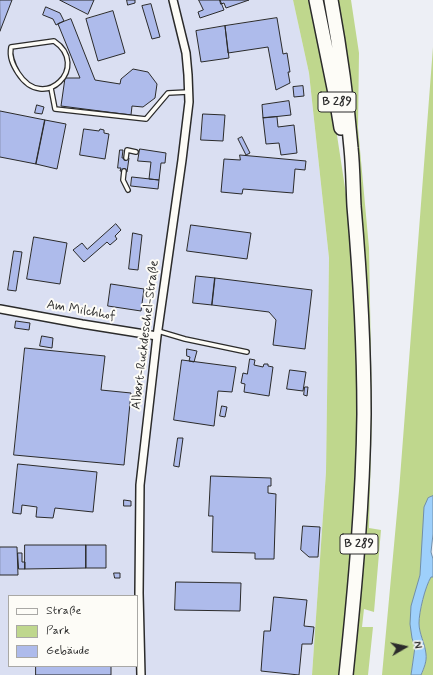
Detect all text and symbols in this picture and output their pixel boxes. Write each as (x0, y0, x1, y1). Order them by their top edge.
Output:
road number: B 289 (318, 92, 356, 112)
street label: Albert-Ruckdeschel-Straße (129, 259, 163, 411)
street label: Am Milchhof (45, 297, 117, 325)
road number: B 289 (340, 534, 378, 554)
legend (8, 595, 138, 667)
text: Straße (46, 603, 81, 619)
text: Park (46, 623, 70, 639)
north arrow (385, 627, 425, 667)
text: N (409, 640, 424, 650)
text: Gebäude (46, 643, 89, 659)

